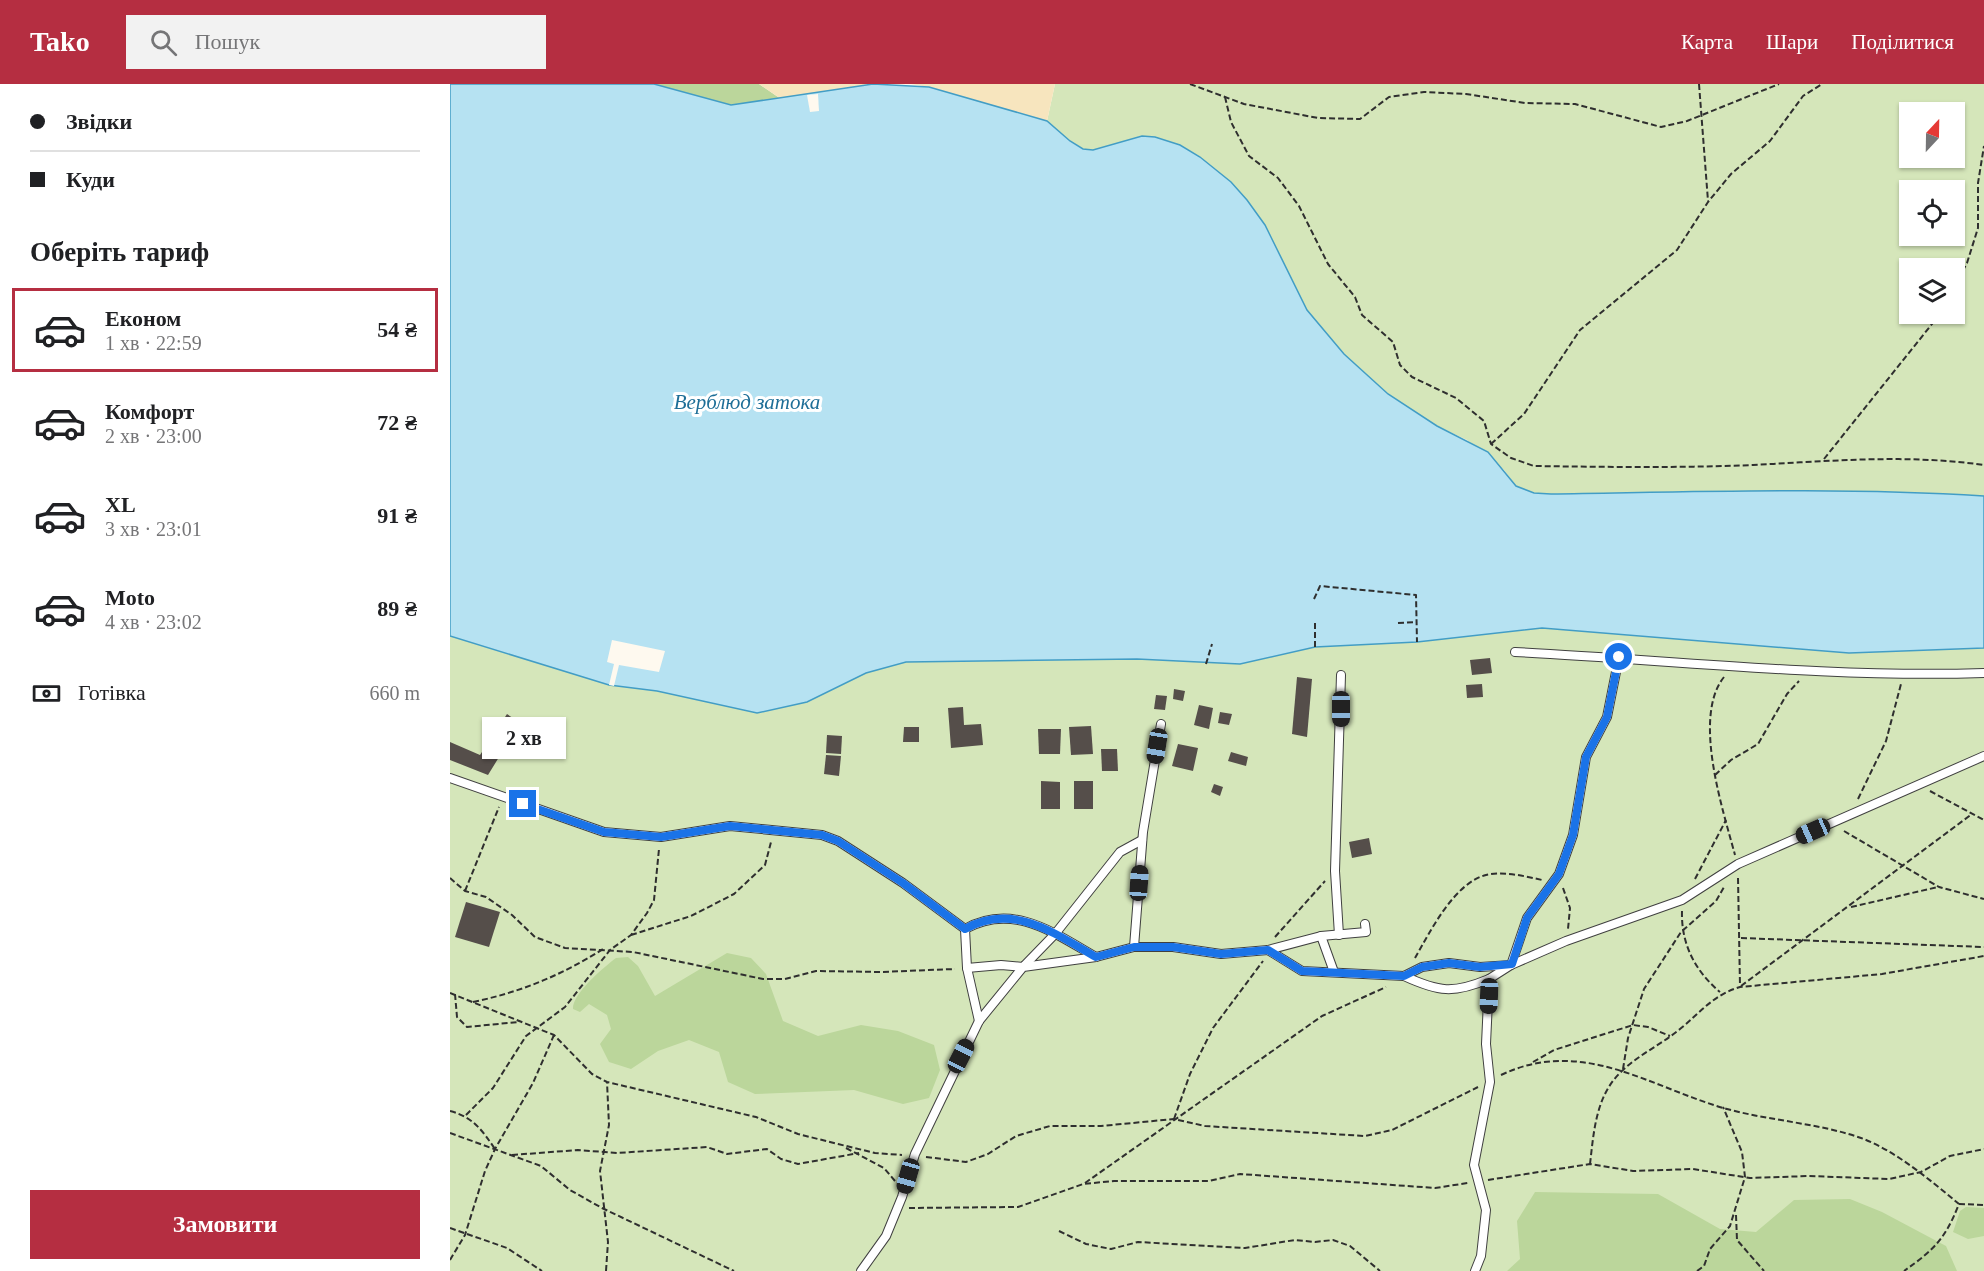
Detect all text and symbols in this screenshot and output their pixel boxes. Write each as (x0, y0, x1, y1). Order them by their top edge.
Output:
search box (126, 15, 546, 69)
text: Tako (30, 26, 90, 57)
icon: search (147, 26, 180, 59)
text: Пошук (195, 29, 260, 54)
text: Карта (1681, 30, 1733, 54)
text: Шари (1766, 30, 1818, 54)
text: Поділитися (1851, 30, 1954, 54)
north arrow (1899, 102, 1965, 168)
map controls (1899, 102, 1965, 324)
text: Звідки (66, 109, 132, 134)
text: Куди (66, 167, 115, 192)
button: locate (1899, 180, 1965, 246)
text: Оберіть тариф (30, 237, 209, 267)
button: layers (1899, 258, 1965, 324)
icon: car (33, 303, 87, 357)
text: Економ (105, 306, 181, 331)
text: 54 ₴ (377, 317, 417, 342)
text: 1 хв · 22:59 (105, 332, 202, 354)
water label: Верблюд затока (674, 390, 820, 414)
icon: car (33, 396, 87, 450)
text: Комфорт (105, 399, 194, 424)
text: 72 ₴ (377, 410, 417, 435)
text: 2 хв · 23:00 (105, 425, 202, 447)
icon: car (33, 489, 87, 543)
text: XL (105, 492, 136, 517)
text: 91 ₴ (377, 503, 417, 528)
text: 3 хв · 23:01 (105, 518, 202, 540)
icon: car (33, 582, 87, 636)
text: Moto (105, 585, 155, 610)
text: 89 ₴ (377, 596, 417, 621)
text: 4 хв · 23:02 (105, 611, 202, 633)
route start (1605, 643, 1632, 670)
icon: cash (30, 677, 63, 710)
text: Готівка (78, 680, 146, 705)
text: 660 m (369, 682, 420, 704)
car (1332, 691, 1350, 727)
callout: 2 хв (481, 717, 565, 759)
text: 2 хв (506, 727, 542, 749)
car (1145, 727, 1169, 765)
route end (509, 790, 536, 817)
car (1793, 815, 1833, 847)
car (1129, 864, 1149, 902)
car (1479, 978, 1499, 1014)
car (945, 1036, 977, 1076)
car (894, 1156, 922, 1196)
button: Замовити (30, 1190, 420, 1259)

